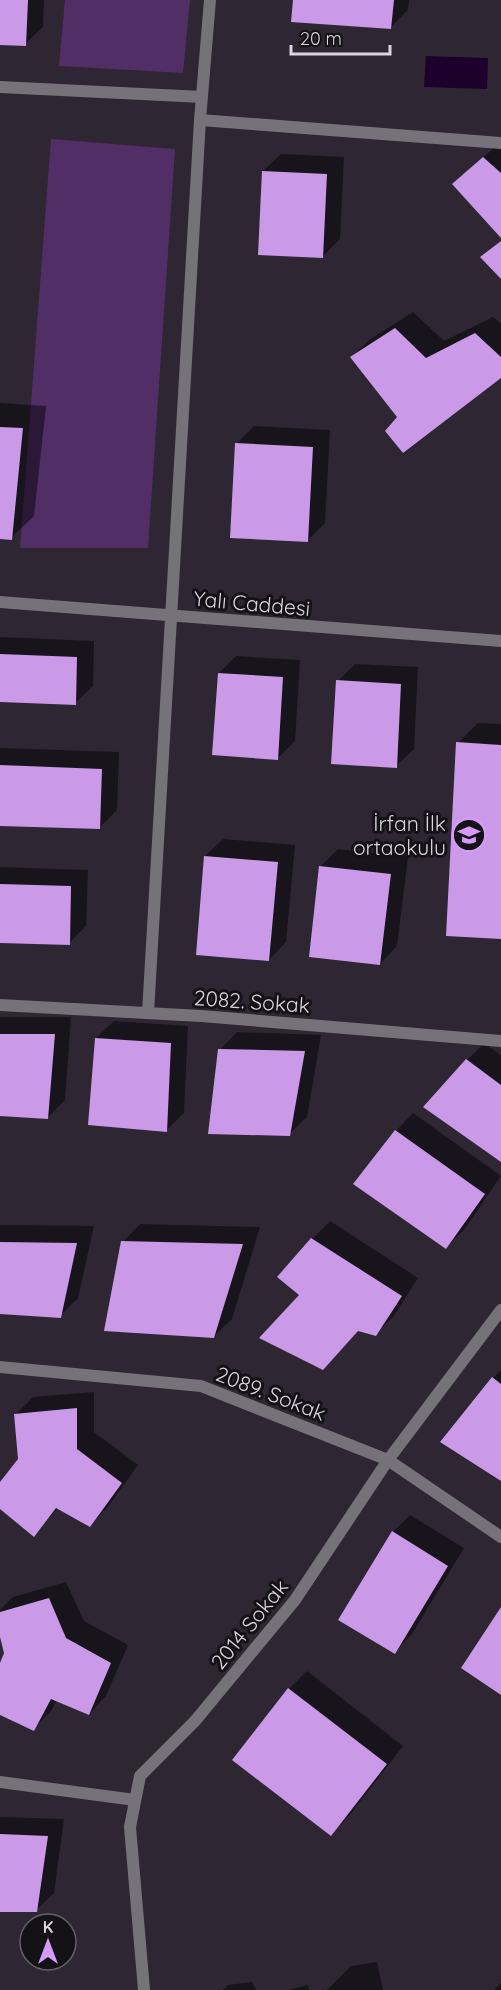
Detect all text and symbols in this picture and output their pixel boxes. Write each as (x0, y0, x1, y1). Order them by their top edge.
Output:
scale bar (291, 18, 390, 56)
text: 20 m (300, 27, 342, 50)
street label: Yalı Caddesi (193, 585, 311, 621)
place label: İrfan İlk ortaokulu (353, 810, 446, 860)
school or university icon: İrfan İlk ortaokulu (451, 817, 487, 853)
street label: 2082. Sokak (193, 984, 311, 1018)
street label: 2089. Sokak (212, 1360, 330, 1426)
street label: 2014 Sokak (205, 1574, 293, 1674)
north arrow (18, 1912, 78, 1972)
text: K (43, 1917, 53, 1937)

